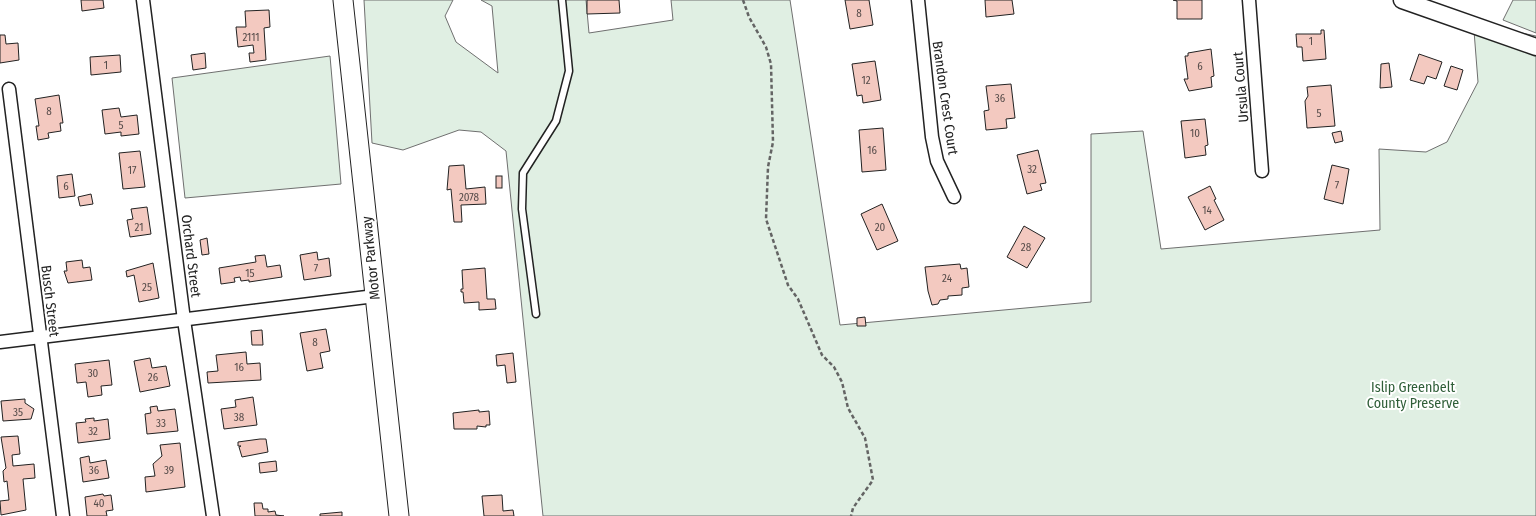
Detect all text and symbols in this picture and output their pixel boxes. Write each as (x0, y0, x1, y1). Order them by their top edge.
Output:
house number: 8 (856, 7, 862, 20)
house number: 2111 (242, 31, 260, 44)
house number: 1 (1309, 35, 1313, 48)
street label: Brandon Crest Court (929, 40, 961, 157)
street label: Ursula Court (1229, 50, 1253, 123)
house number: 1 (104, 59, 108, 72)
house number: 6 (1197, 60, 1203, 73)
house number: 12 (861, 74, 871, 87)
house number: 36 (995, 92, 1006, 105)
house number: 8 (46, 105, 52, 118)
house number: 5 (1316, 107, 1322, 120)
house number: 5 (118, 119, 124, 132)
house number: 10 (1190, 127, 1200, 140)
house number: 16 (867, 144, 877, 157)
house number: 32 (1027, 163, 1037, 176)
house number: 17 (128, 164, 137, 177)
house number: 7 (1335, 179, 1340, 192)
house number: 6 (63, 180, 69, 193)
house number: 2078 (459, 191, 480, 204)
house number: 14 (1202, 204, 1212, 217)
street label: Orchard Street (177, 214, 205, 299)
street label: Motor Parkway (358, 215, 384, 301)
house number: 21 (135, 221, 143, 234)
house number: 20 (875, 221, 886, 234)
house number: 28 (1021, 241, 1032, 254)
house number: 7 (314, 262, 319, 275)
street label: Busch Street (37, 264, 63, 338)
house number: 15 (245, 267, 255, 280)
house number: 24 (942, 272, 953, 285)
house number: 25 (142, 281, 152, 294)
house number: 8 (312, 336, 318, 349)
house number: 16 (234, 361, 244, 374)
house number: 30 (88, 367, 99, 380)
house number: 26 (148, 371, 159, 384)
park label: Islip Greenbelt County Preserve (1367, 379, 1459, 412)
house number: 35 (13, 406, 23, 419)
house number: 38 (234, 411, 245, 424)
house number: 33 (156, 417, 166, 430)
house number: 32 (88, 425, 98, 438)
house number: 36 (89, 464, 100, 477)
house number: 39 (164, 464, 174, 477)
house number: 40 (93, 497, 105, 510)

